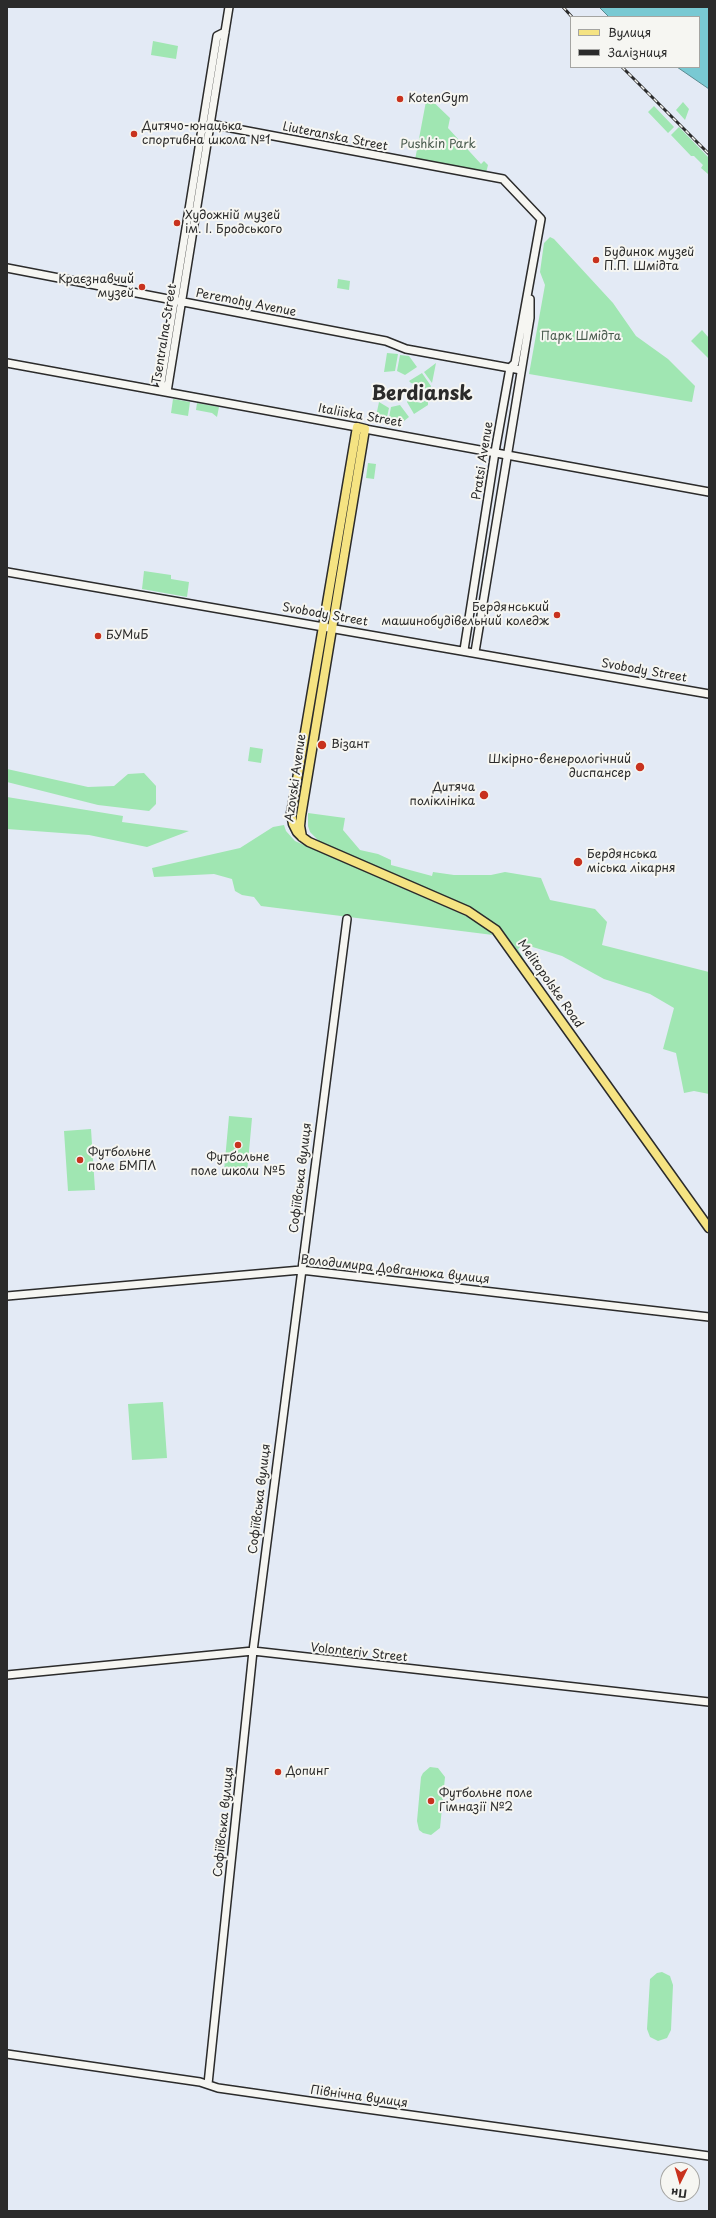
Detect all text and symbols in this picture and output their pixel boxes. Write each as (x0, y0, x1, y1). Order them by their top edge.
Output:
legend (570, 16, 700, 68)
text: Вулиця (608, 23, 651, 41)
text: Залізниця (608, 43, 667, 61)
place label: KotenGym (408, 92, 469, 106)
marker: KotenGym (395, 94, 405, 104)
place label: Дитячо-юнацька спортивна школа №1 (142, 120, 270, 148)
street label: Liuteranska Street (281, 120, 389, 154)
marker: Дитячо-юнацька спортивна школа №1 (129, 129, 139, 139)
park label: Pushkin Park (400, 138, 476, 152)
place label: Художній музей ім. І. Бродського (185, 209, 282, 237)
marker: Художній музей ім. І. Бродського (172, 218, 182, 228)
place label: Будинок музей П.П. Шмідта (604, 246, 694, 274)
marker: Будинок музей П.П. Шмідта (591, 255, 601, 265)
place label: Краєзнавчий музей (58, 273, 134, 301)
marker: Краєзнавчий музей (137, 282, 147, 292)
street label: Tsentralna Street (150, 283, 180, 385)
street label: Peremohy Avenue (195, 286, 297, 320)
park label: Парк Шмідта (541, 330, 621, 344)
district label: Berdiansk (371, 382, 473, 406)
street label: Italiiska Street (317, 402, 403, 430)
street label: Pratsi Avenue (470, 421, 496, 501)
street label: Svobody Street (281, 600, 369, 630)
place label: Бердянський машинобудівельний коледж (382, 601, 549, 629)
marker: Бердянський машинобудівельний коледж (552, 610, 562, 620)
place label: БУМиБ (106, 629, 148, 643)
marker: БУМиБ (93, 631, 103, 641)
street label: Svobody Street (600, 656, 688, 686)
street label: Azovski Avenue (283, 733, 309, 823)
place label: Візант (331, 738, 369, 752)
marker: Візант (316, 739, 328, 751)
place label: Шкірно-венерологічний диспансер (488, 753, 631, 781)
marker: Шкірно-венерологічний диспансер (634, 761, 646, 773)
place label: Дитяча поліклініка (410, 781, 475, 809)
marker: Дитяча поліклініка (478, 789, 490, 801)
place label: Бердянська міська лікарня (587, 848, 676, 876)
marker: Бердянська міська лікарня (572, 856, 584, 868)
street label: Melitopolske Road (514, 937, 586, 1031)
street label: Софіївська вулиця (287, 1122, 315, 1234)
marker: Футбольне поле школи №5 (233, 1140, 243, 1150)
place label: Футбольне поле БМПЛ (88, 1146, 156, 1174)
place label: Футбольне поле школи №5 (190, 1151, 286, 1179)
marker: Футбольне поле БМПЛ (75, 1155, 85, 1165)
street label: Володимира Довганюка вулиця (300, 1253, 490, 1287)
street label: Софіївська вулиця (246, 1443, 274, 1555)
street label: Volonteriv Street (310, 1641, 408, 1665)
place label: Допинг (286, 1765, 329, 1779)
street label: Софіївська вулиця (211, 1766, 237, 1878)
marker: Допинг (273, 1767, 283, 1777)
place label: Футбольне поле Гімназії №2 (439, 1787, 533, 1815)
marker: Футбольне поле Гімназії №2 (426, 1796, 436, 1806)
street label: Північна вулиця (309, 2083, 409, 2111)
north arrow (660, 2162, 700, 2202)
text: Пн (670, 2184, 688, 2203)

